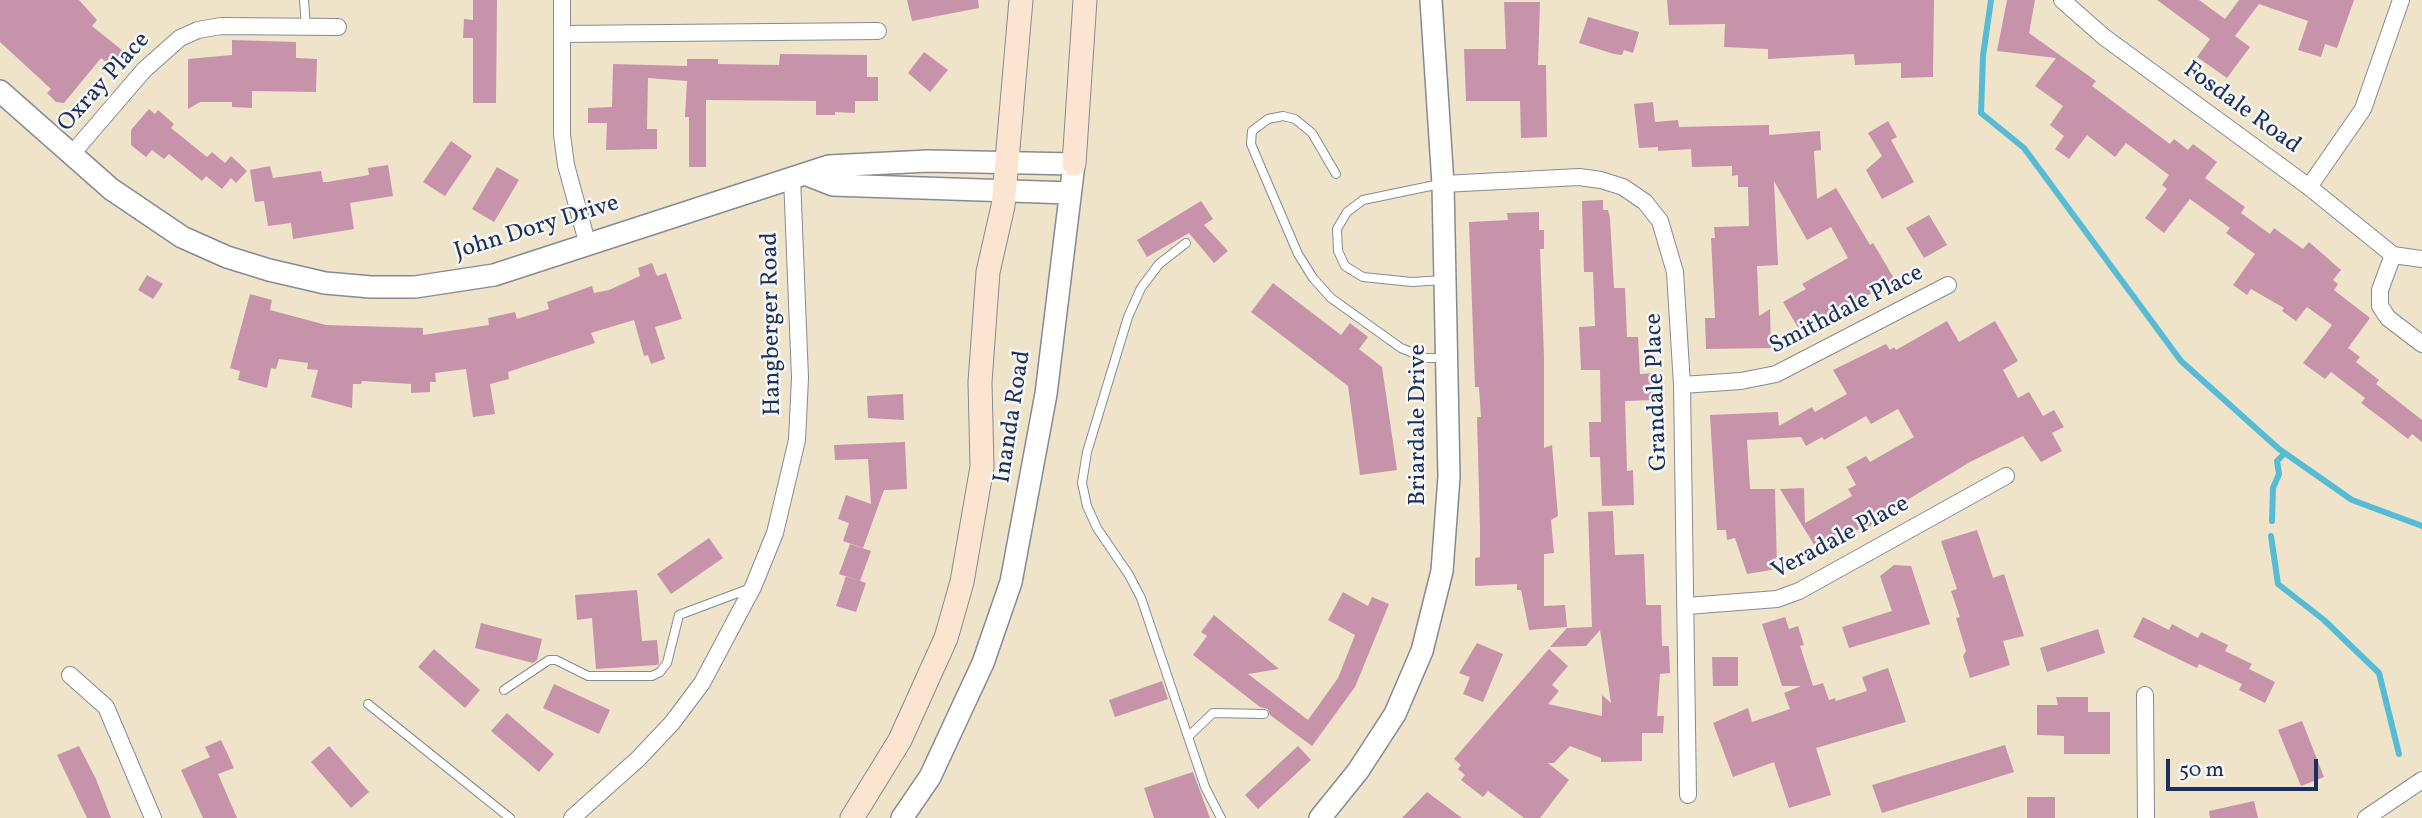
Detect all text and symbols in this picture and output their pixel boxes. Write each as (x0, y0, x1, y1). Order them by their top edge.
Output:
street label: Oxray Place (53, 27, 157, 139)
street label: Fosdale Road (2177, 57, 2305, 161)
street label: John Dory Drive (451, 190, 623, 268)
street label: Hangberger Road (757, 232, 789, 416)
street label: Smithdale Place (1765, 260, 1929, 362)
street label: Grandale Place (1641, 313, 1675, 471)
street label: Briardale Drive (1406, 344, 1434, 506)
street label: Inanda Road (989, 349, 1039, 485)
street label: Veradale Place (1767, 491, 1915, 587)
scale bar (2170, 744, 2322, 788)
text: 50 m (2179, 756, 2224, 785)

